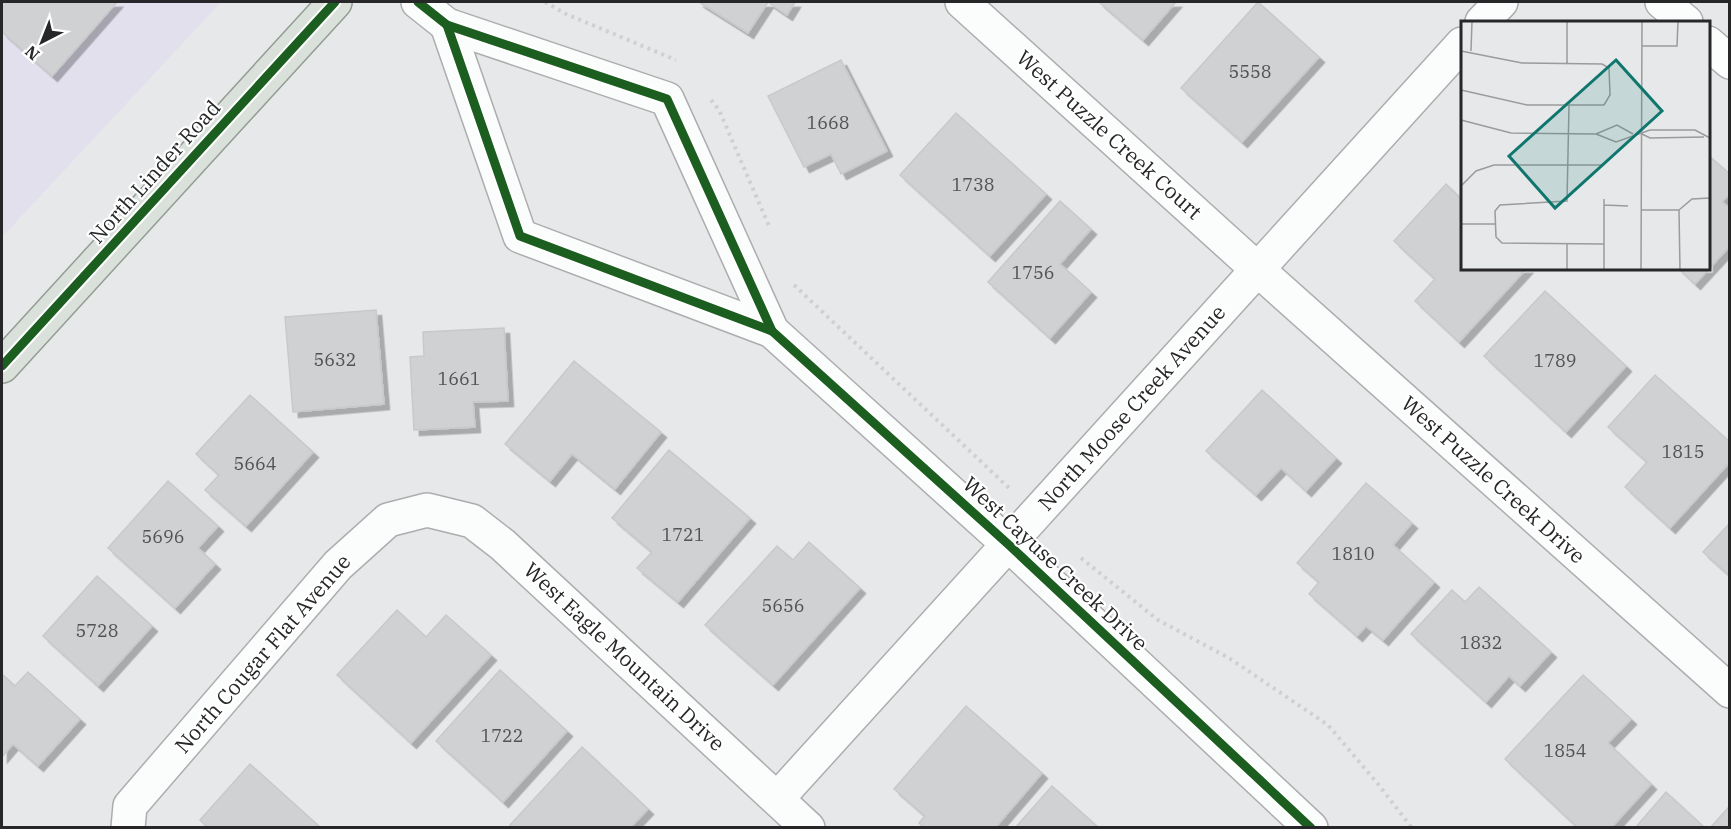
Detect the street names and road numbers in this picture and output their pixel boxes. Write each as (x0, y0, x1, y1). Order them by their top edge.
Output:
street label: West Puzzle Creek Court (1011, 43, 1208, 225)
street label: North Linder Road (82, 94, 226, 249)
street label: North Moose Creek Avenue (1031, 299, 1231, 516)
street label: West Puzzle Creek Drive (1396, 389, 1592, 569)
street label: West Cayuse Creek Drive (957, 470, 1154, 657)
street label: North Cougar Flat Avenue (168, 548, 356, 759)
street label: West Eagle Mountain Drive (518, 556, 731, 757)

